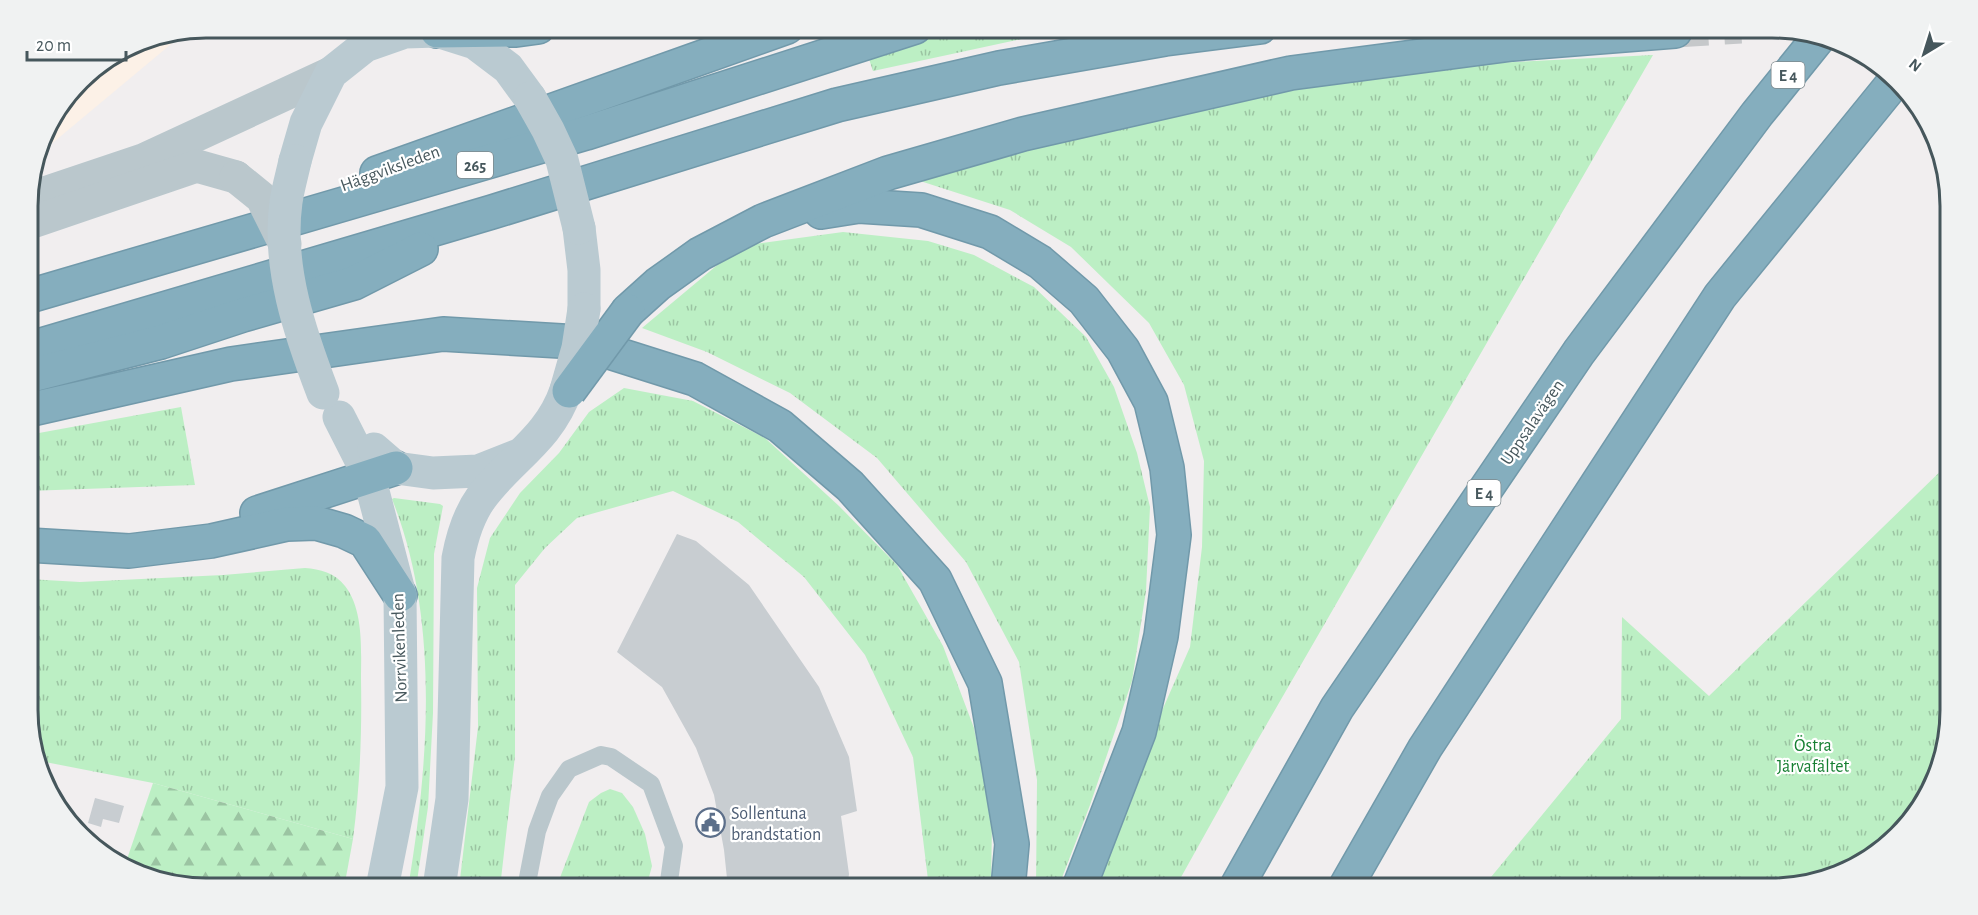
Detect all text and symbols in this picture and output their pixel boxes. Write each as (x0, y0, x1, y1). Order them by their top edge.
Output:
scale bar (27, 24, 126, 62)
north arrow (1894, 24, 1954, 84)
text: 20 m (36, 37, 71, 55)
text: N (1906, 55, 1925, 75)
road number: E 4 (1772, 62, 1804, 88)
street label: Häggviksleden (338, 143, 442, 195)
road number: 265 (457, 152, 493, 178)
street label: Uppsalavägen (1498, 377, 1568, 469)
road number: E 4 (1468, 480, 1500, 506)
street label: Norrvikenleden (389, 593, 411, 703)
park label: Östra Järvafältet (1777, 735, 1849, 776)
place label: Sollentuna brandstation (731, 805, 821, 844)
public building icon: Sollentuna brandstation (694, 807, 726, 839)

